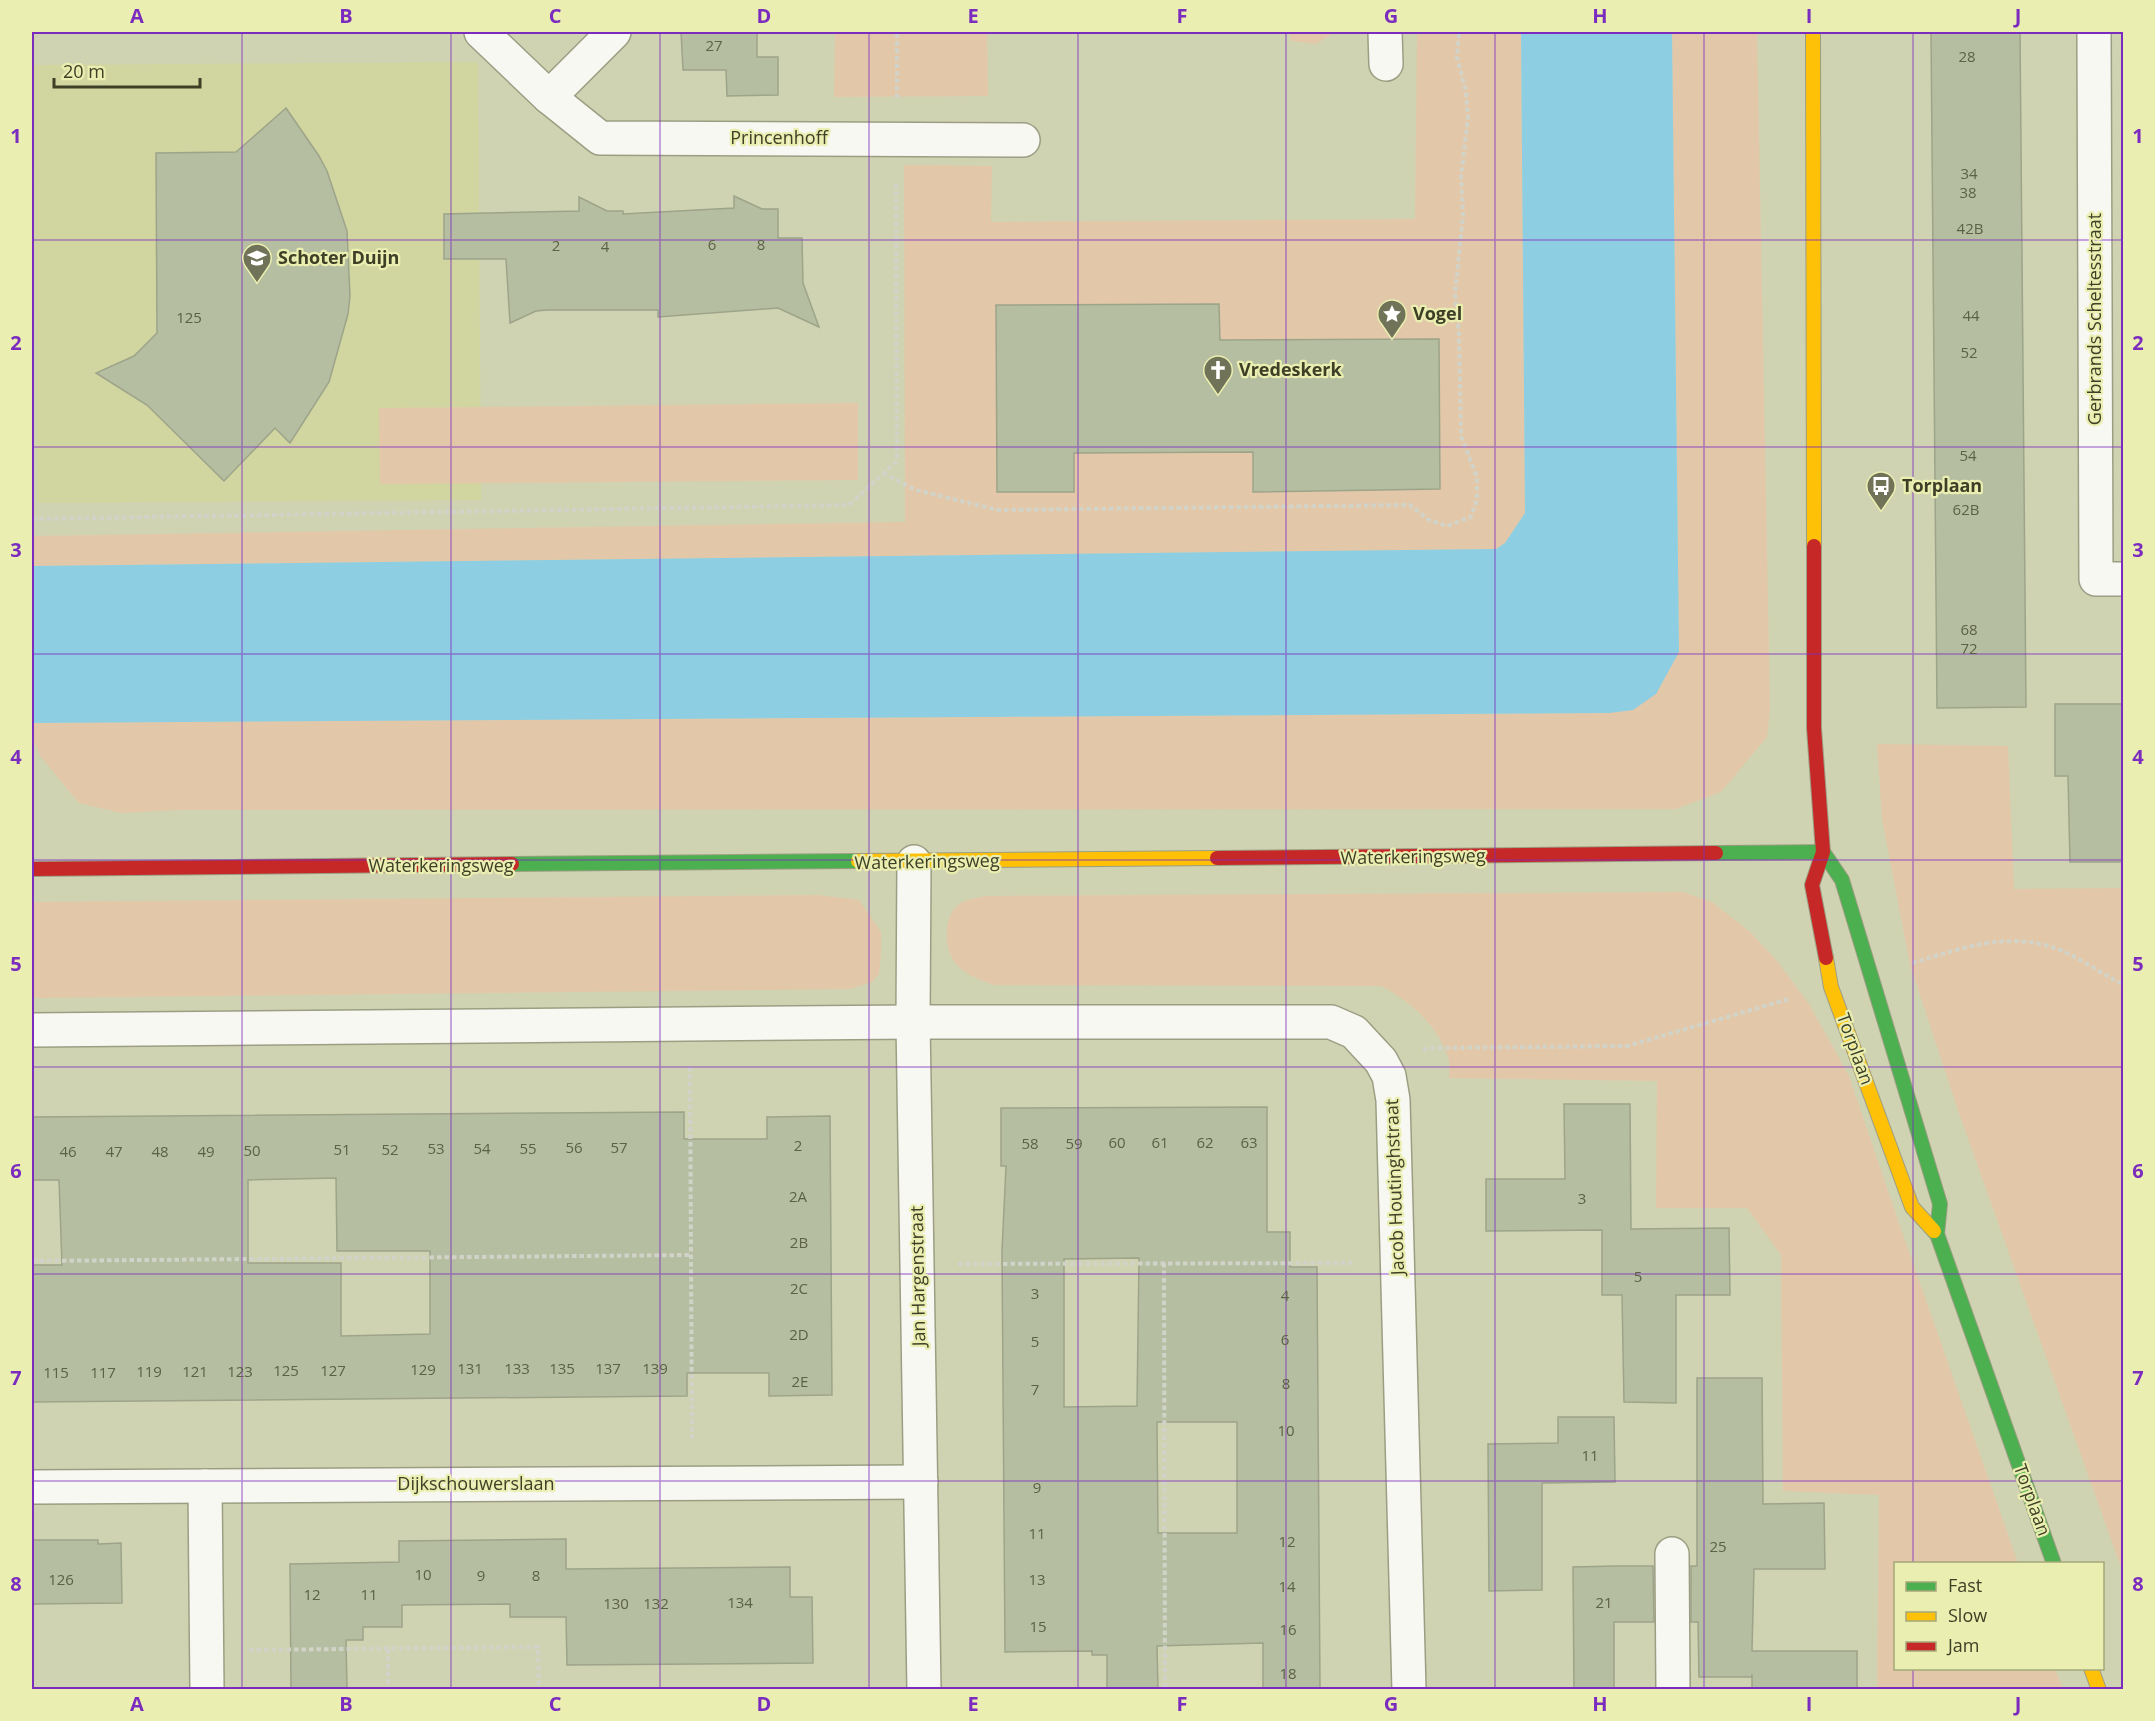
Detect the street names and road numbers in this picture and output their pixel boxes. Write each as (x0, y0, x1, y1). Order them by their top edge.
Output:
street label: Princenhoff (730, 125, 829, 149)
street label: Gerbrands Scheltesstraat (2082, 213, 2106, 425)
street label: Waterkeringsweg (1340, 843, 1486, 869)
street label: Waterkeringsweg (854, 848, 1000, 874)
street label: Waterkeringsweg (368, 853, 514, 877)
street label: Torplaan (1832, 1009, 1880, 1088)
street label: Jacob Houtinghstraat (1379, 1098, 1409, 1278)
street label: Jan Hargenstraat (904, 1205, 930, 1349)
street label: Torplaan (2009, 1460, 2057, 1539)
street label: Dijkschouwerslaan (397, 1471, 555, 1495)

